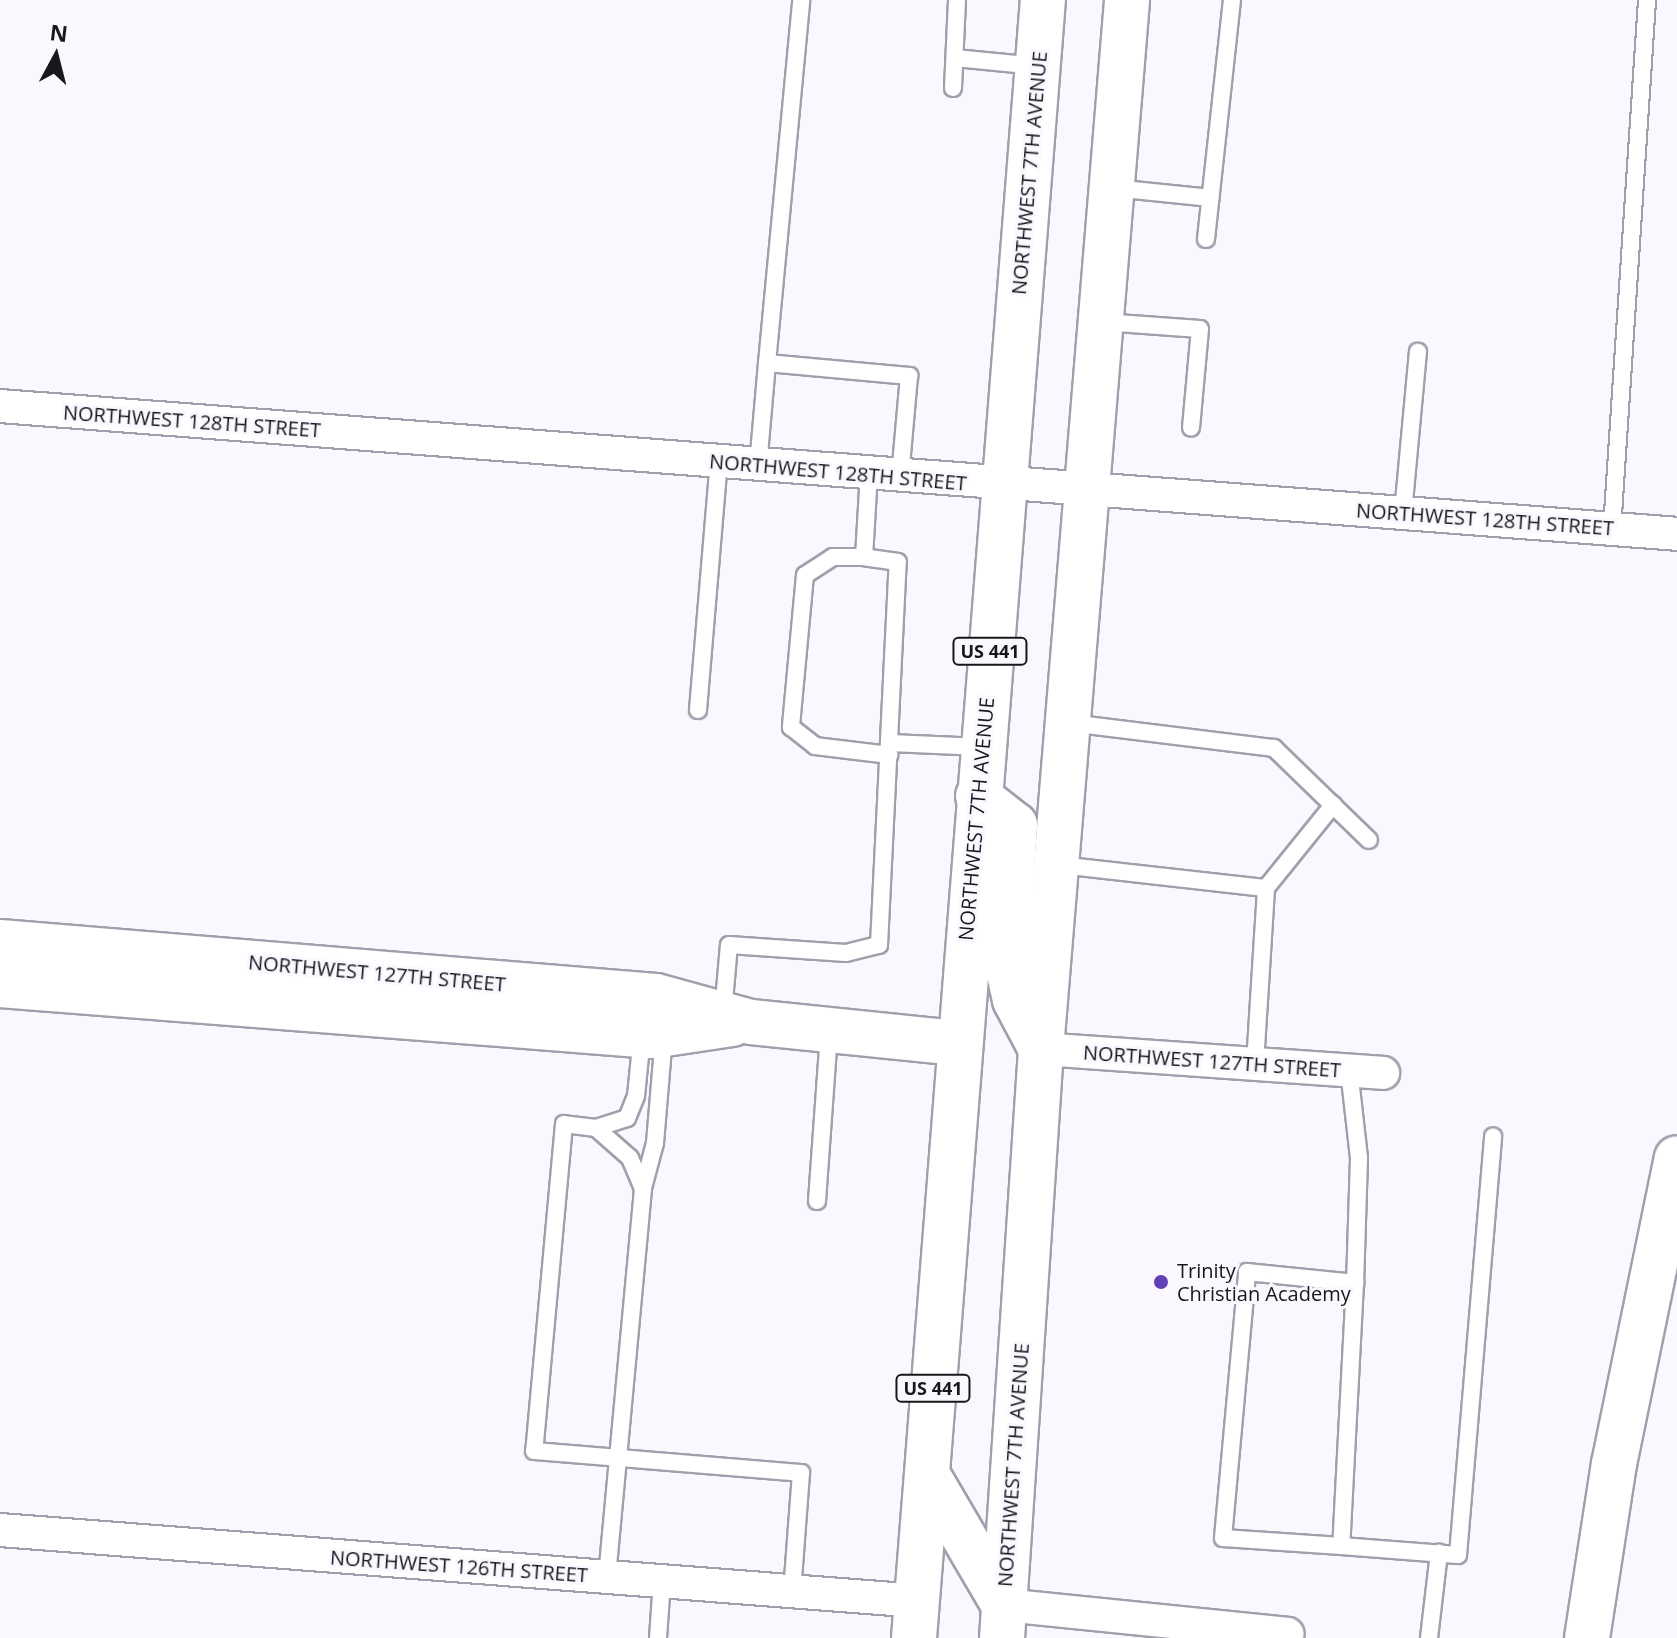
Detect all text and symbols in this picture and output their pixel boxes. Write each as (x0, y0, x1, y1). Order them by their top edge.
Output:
north arrow (16, 16, 96, 96)
text: N (48, 16, 70, 48)
street label: NORTHWEST 7TH AVENUE (1006, 50, 1052, 296)
street label: NORTHWEST 128TH STREET (62, 400, 322, 442)
street label: NORTHWEST 128TH STREET (708, 449, 968, 495)
street label: NORTHWEST 128TH STREET (1355, 498, 1615, 540)
road number: US 441 (952, 637, 1028, 665)
street label: NORTHWEST 7TH AVENUE (953, 696, 999, 942)
street label: NORTHWEST 127TH STREET (247, 950, 507, 996)
street label: NORTHWEST 127TH STREET (1082, 1040, 1342, 1082)
place label: Trinity Christian Academy (1177, 1258, 1351, 1305)
marker: Trinity Christian Academy (1152, 1273, 1170, 1291)
street label: NORTHWEST 7TH AVENUE (993, 1342, 1033, 1588)
road number: US 441 (895, 1374, 971, 1402)
street label: NORTHWEST 126TH STREET (329, 1545, 589, 1587)

